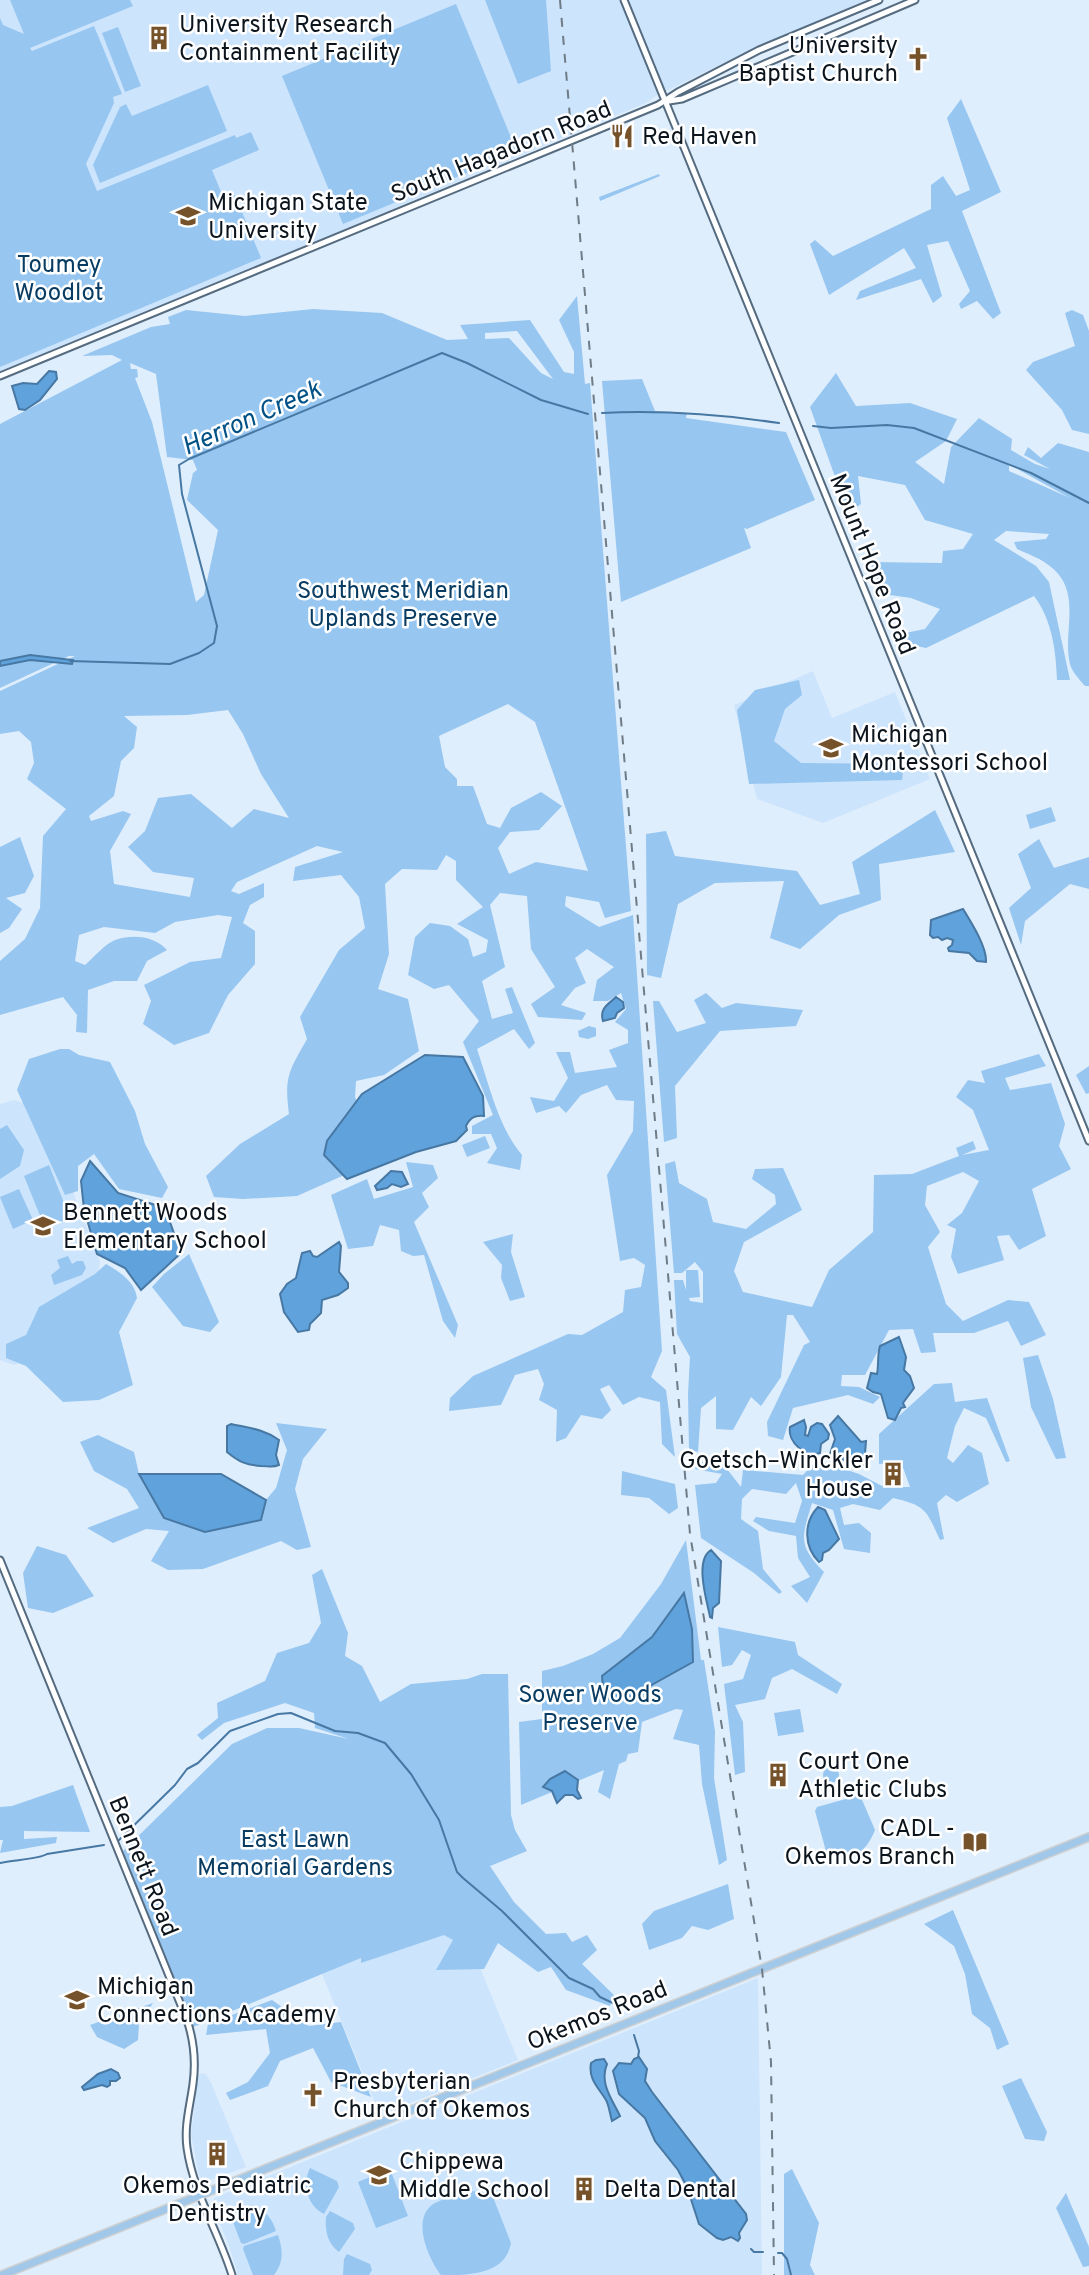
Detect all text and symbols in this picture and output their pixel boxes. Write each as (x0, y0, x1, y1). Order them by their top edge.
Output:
place label: University Research Containment Facility (179, 11, 401, 69)
building icon: University Research Containment Facility (145, 24, 173, 52)
place label: University Baptist Church (738, 32, 898, 90)
church icon: University Baptist Church (904, 45, 932, 73)
street label: South Hagadorn Road (387, 95, 616, 211)
restaurant icon: Red Haven (608, 122, 636, 150)
place label: Red Haven (642, 123, 757, 153)
place label: Michigan State University (208, 189, 368, 247)
school or university icon: Michigan State University (174, 202, 202, 230)
park label: Toumey Woodlot (14, 251, 104, 309)
water label: Herron Creek (177, 374, 328, 465)
street label: Mount Hope Road (821, 470, 921, 660)
park label: Southwest Meridian Uplands Preserve (297, 577, 509, 635)
place label: Michigan Montessori School (851, 721, 1048, 779)
school or university icon: Michigan Montessori School (817, 734, 845, 762)
place label: Bennett Woods Elementary School (63, 1199, 267, 1257)
school or university icon: Bennett Woods Elementary School (29, 1212, 57, 1240)
place label: Goetsch–Winckler House (679, 1447, 873, 1505)
building icon: Goetsch–Winckler House (879, 1460, 907, 1488)
park label: Sower Woods Preserve (518, 1681, 662, 1739)
place label: Court One Athletic Clubs (798, 1748, 947, 1806)
building icon: Court One Athletic Clubs (764, 1761, 792, 1789)
street label: Bennett Road (100, 1792, 184, 1941)
place label: CADL - Okemos Branch (785, 1815, 955, 1873)
park label: East Lawn Memorial Gardens (197, 1826, 393, 1884)
library icon: CADL - Okemos Branch (961, 1828, 989, 1856)
place label: Michigan Connections Academy (97, 1973, 337, 2031)
street label: Okemos Road (523, 1975, 672, 2059)
school or university icon: Michigan Connections Academy (63, 1986, 91, 2014)
place label: Presbyterian Church of Okemos (333, 2068, 530, 2126)
church icon: Presbyterian Church of Okemos (299, 2081, 327, 2109)
building icon: Okemos Pediatric Dentistry (203, 2140, 231, 2168)
place label: Chippewa Middle School (399, 2148, 549, 2206)
school or university icon: Chippewa Middle School (365, 2161, 393, 2189)
place label: Okemos Pediatric Dentistry (122, 2172, 312, 2230)
building icon: Delta Dental (570, 2175, 598, 2203)
place label: Delta Dental (604, 2176, 737, 2206)

